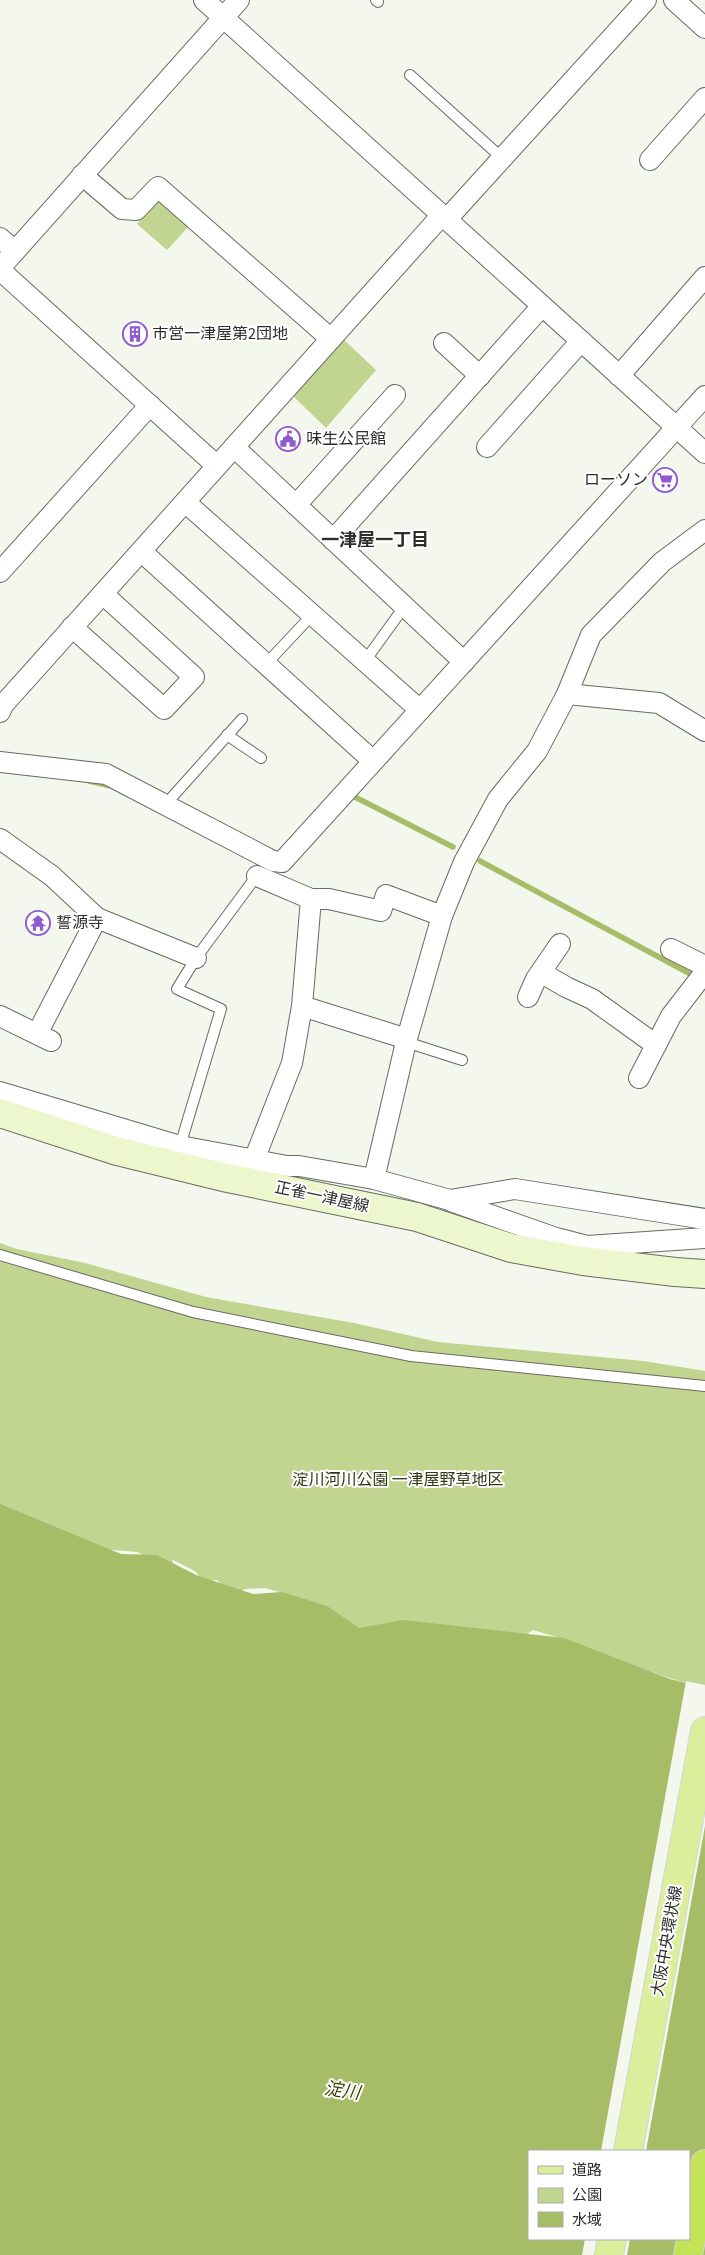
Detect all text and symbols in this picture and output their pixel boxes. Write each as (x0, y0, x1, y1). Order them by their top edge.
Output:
building icon: 市営一津屋第2団地 (122, 321, 148, 347)
place label: 市営一津屋第2団地 (152, 323, 288, 345)
public building icon: 味生公民館 (275, 426, 301, 452)
place label: 味生公民館 (306, 428, 386, 450)
supermarket icon: ローソン (652, 467, 678, 493)
place label: ローソン (584, 469, 648, 491)
district label: 一津屋一丁目 (321, 528, 429, 553)
temple icon: 誓源寺 (25, 910, 51, 936)
place label: 誓源寺 (56, 912, 104, 934)
street label: 正雀一津屋線 (273, 1176, 371, 1218)
park label: 淀川河川公園 一津屋野草地区 (292, 1469, 504, 1491)
street label: 大阪中央環状線 (646, 1884, 688, 1998)
water label: 淀川 (322, 2076, 364, 2106)
legend (528, 2150, 690, 2240)
text: 道路 (572, 2160, 602, 2181)
text: 公園 (572, 2185, 602, 2206)
text: 水域 (572, 2210, 602, 2231)

